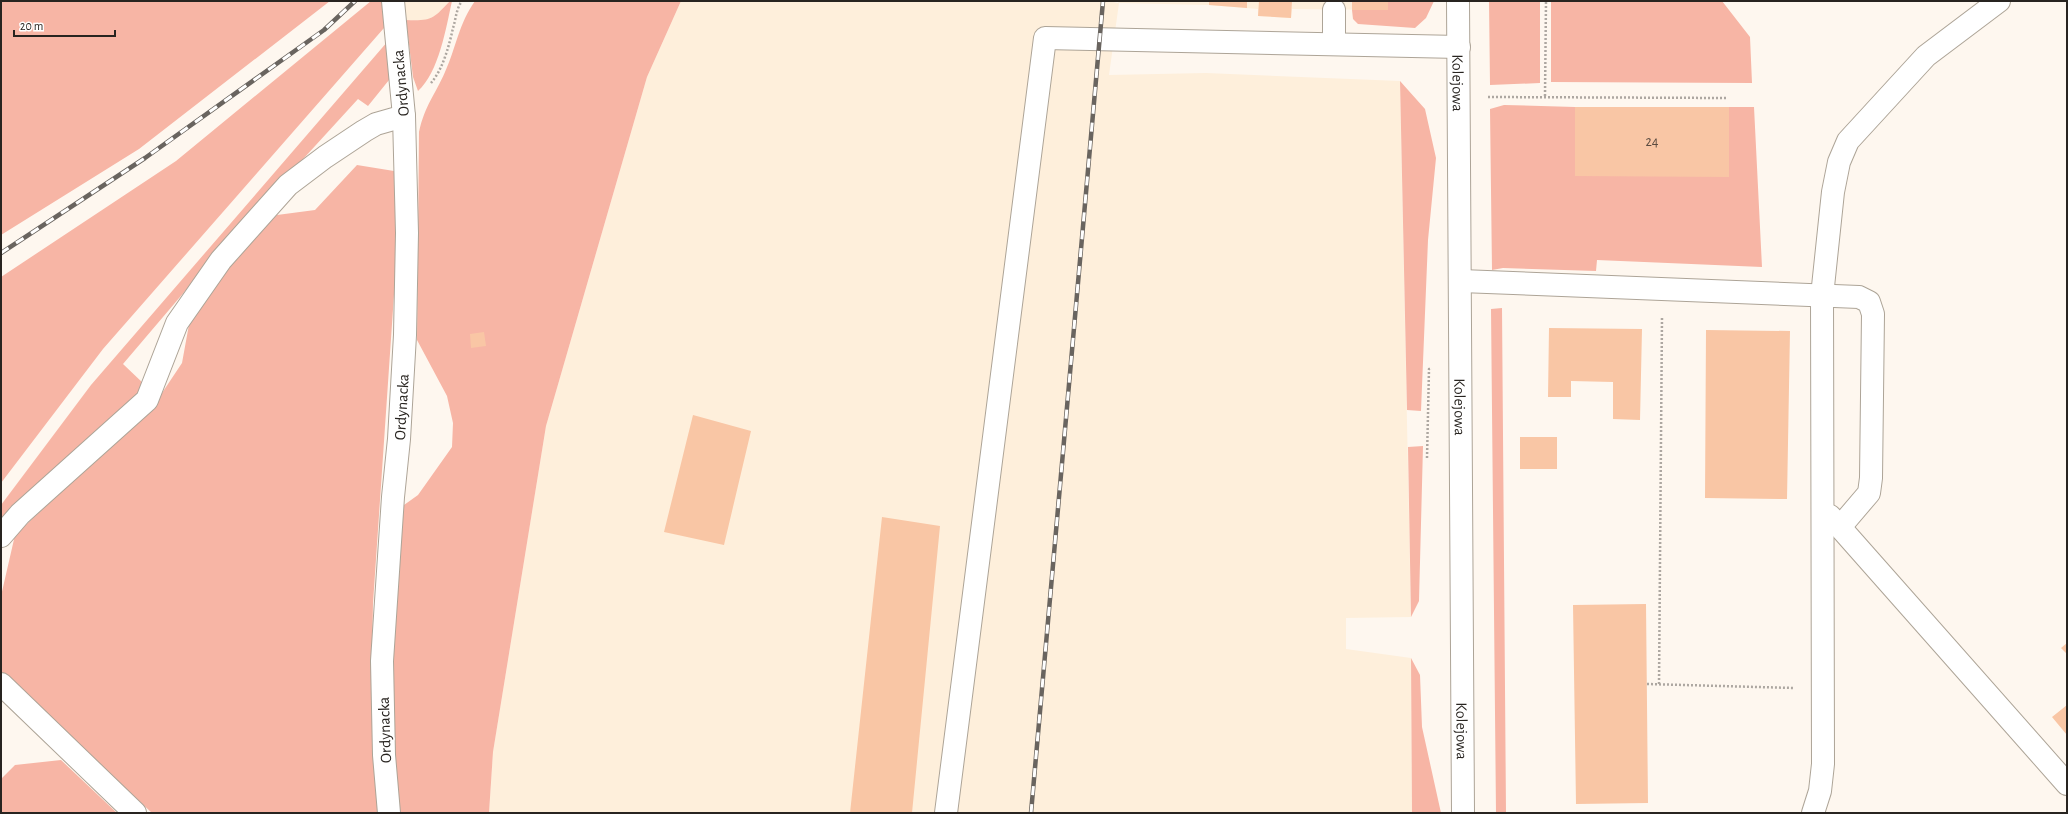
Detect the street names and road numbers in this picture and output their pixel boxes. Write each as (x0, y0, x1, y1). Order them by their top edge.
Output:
street label: Ordynacka (390, 49, 413, 117)
street label: Kolejowa (1448, 54, 1466, 112)
street label: Ordynacka (392, 373, 412, 441)
street label: Kolejowa (1450, 378, 1468, 436)
street label: Ordynacka (376, 696, 395, 764)
street label: Kolejowa (1452, 702, 1470, 760)

